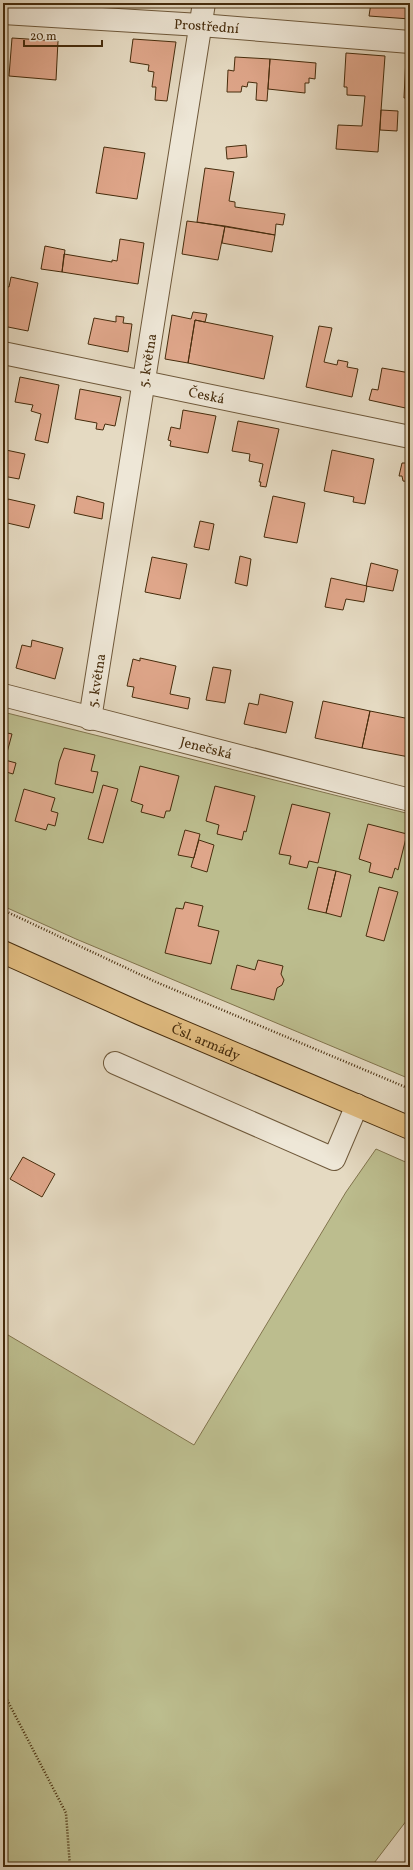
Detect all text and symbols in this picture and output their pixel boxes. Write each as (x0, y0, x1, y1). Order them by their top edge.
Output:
street label: Prostřední (173, 15, 241, 39)
scale bar (24, 22, 102, 48)
text: 20 m (30, 29, 57, 45)
street label: 5. května (135, 332, 162, 389)
street label: Česká (187, 384, 226, 409)
street label: 5. května (84, 652, 111, 709)
street label: Jenečská (178, 733, 234, 765)
street label: Čsl. armády (168, 1020, 243, 1066)

